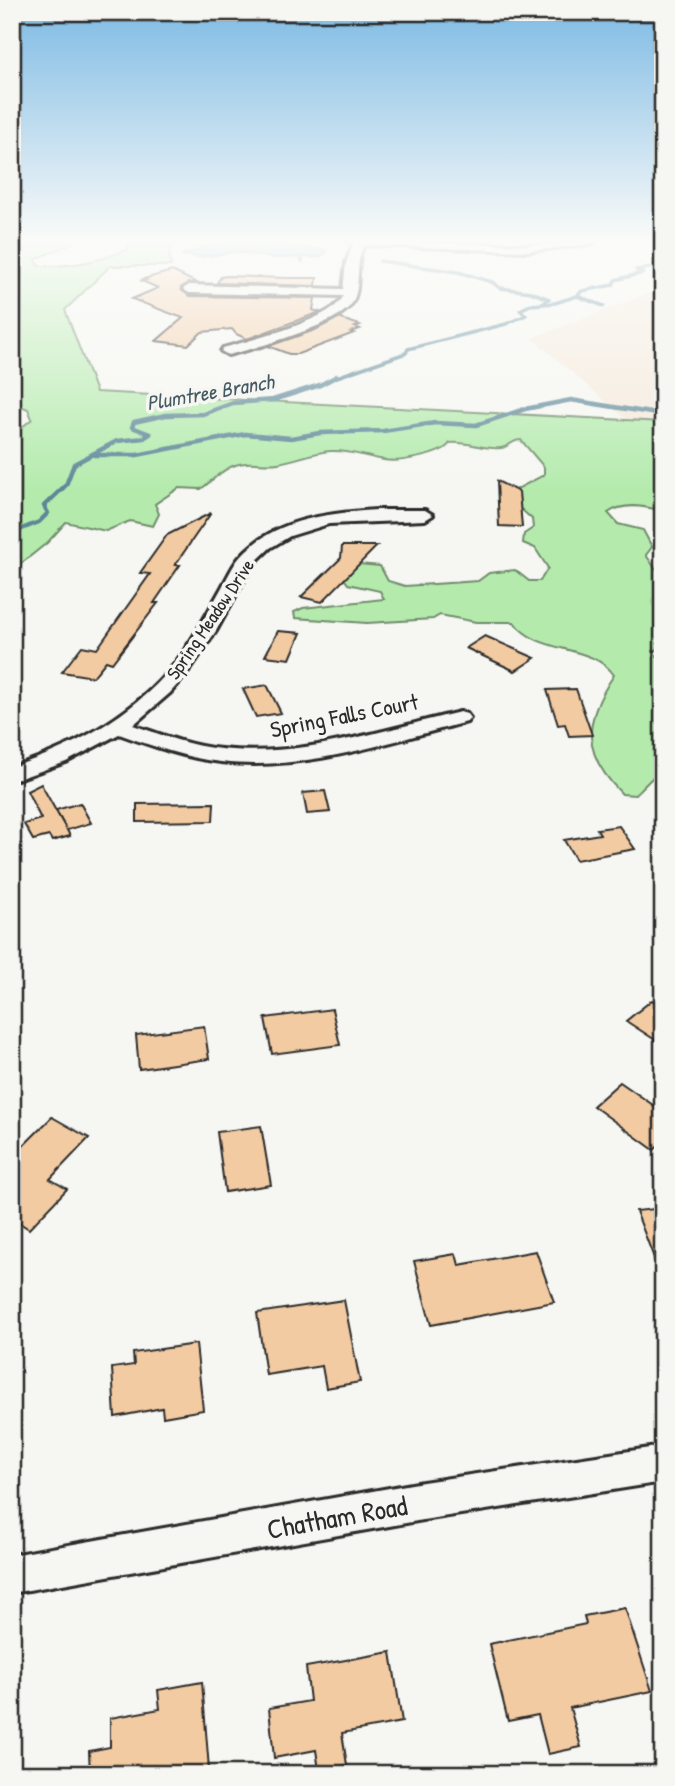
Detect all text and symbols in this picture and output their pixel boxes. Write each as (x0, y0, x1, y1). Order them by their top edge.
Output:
water label: Plumtree Branch (144, 366, 277, 417)
street label: Spring Meadow Drive (160, 553, 260, 684)
street label: Spring Falls Court (267, 685, 422, 745)
street label: Chatham Road (264, 1486, 410, 1548)

